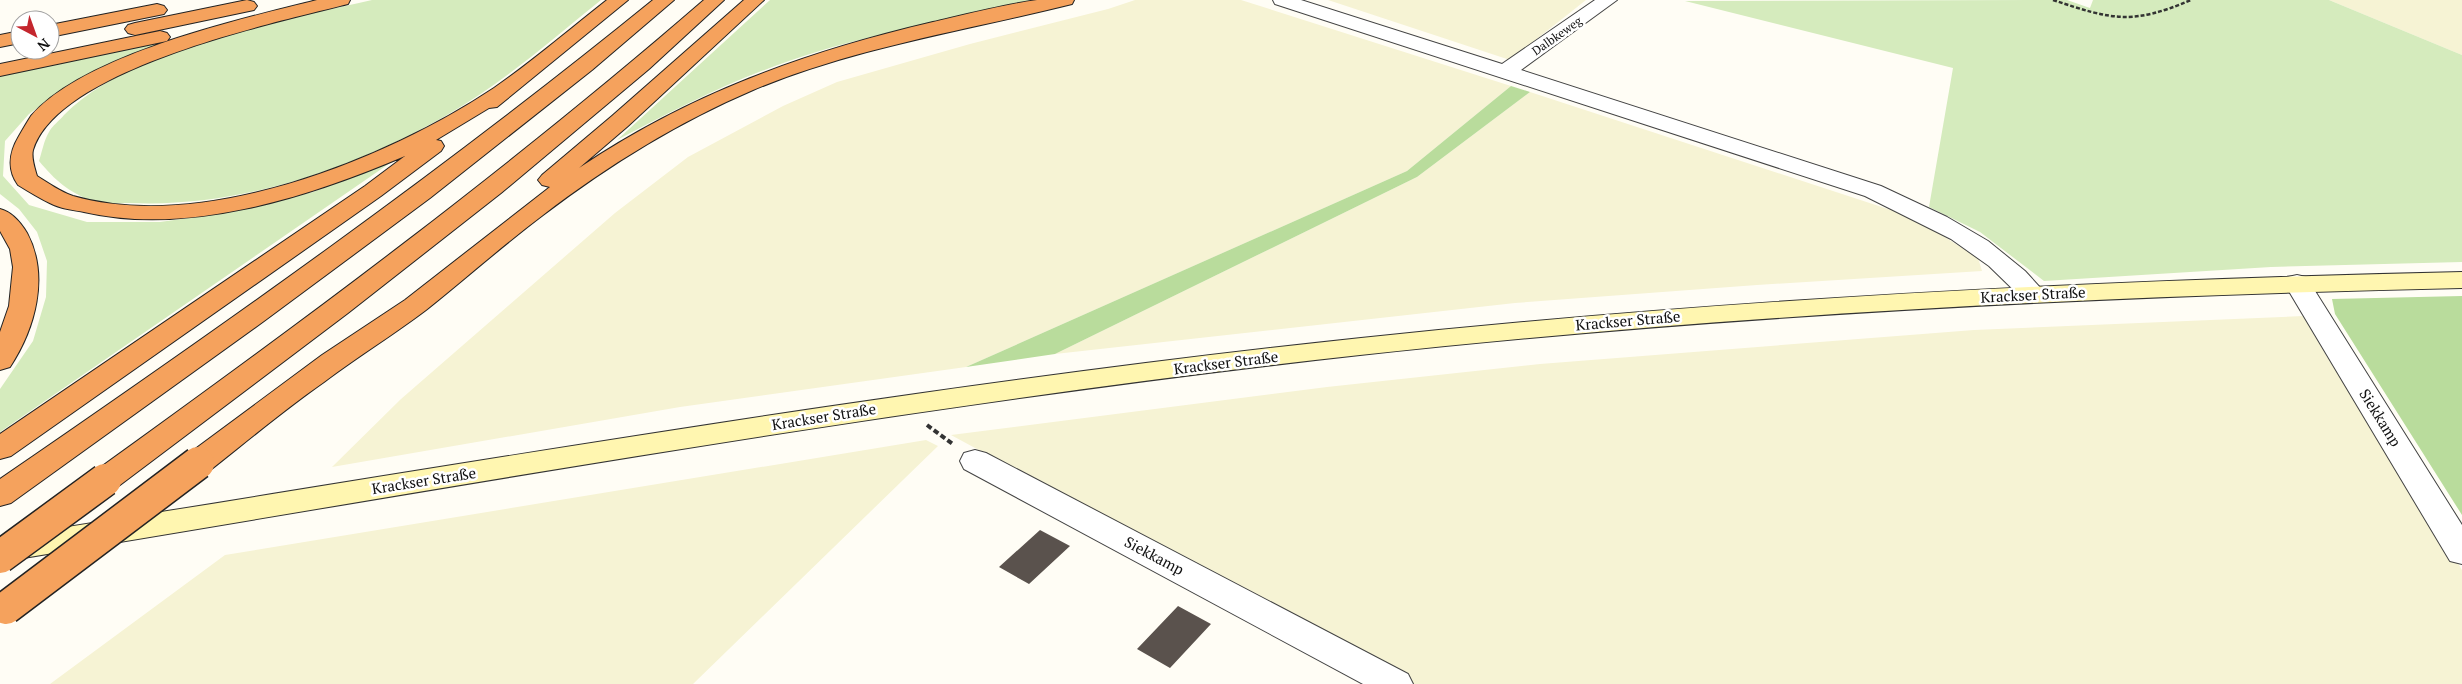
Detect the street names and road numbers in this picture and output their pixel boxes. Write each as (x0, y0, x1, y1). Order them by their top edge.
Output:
street label: Dalbkeweg (1529, 13, 1585, 58)
street label: Krackser Straße (1980, 281, 2086, 307)
street label: Krackser Straße (1575, 305, 1681, 335)
street label: Krackser Straße (1172, 346, 1279, 378)
street label: Siekkamp (2355, 385, 2406, 450)
street label: Krackser Straße (770, 398, 877, 434)
street label: Krackser Straße (370, 462, 477, 498)
street label: Siekkamp (1121, 531, 1188, 579)

